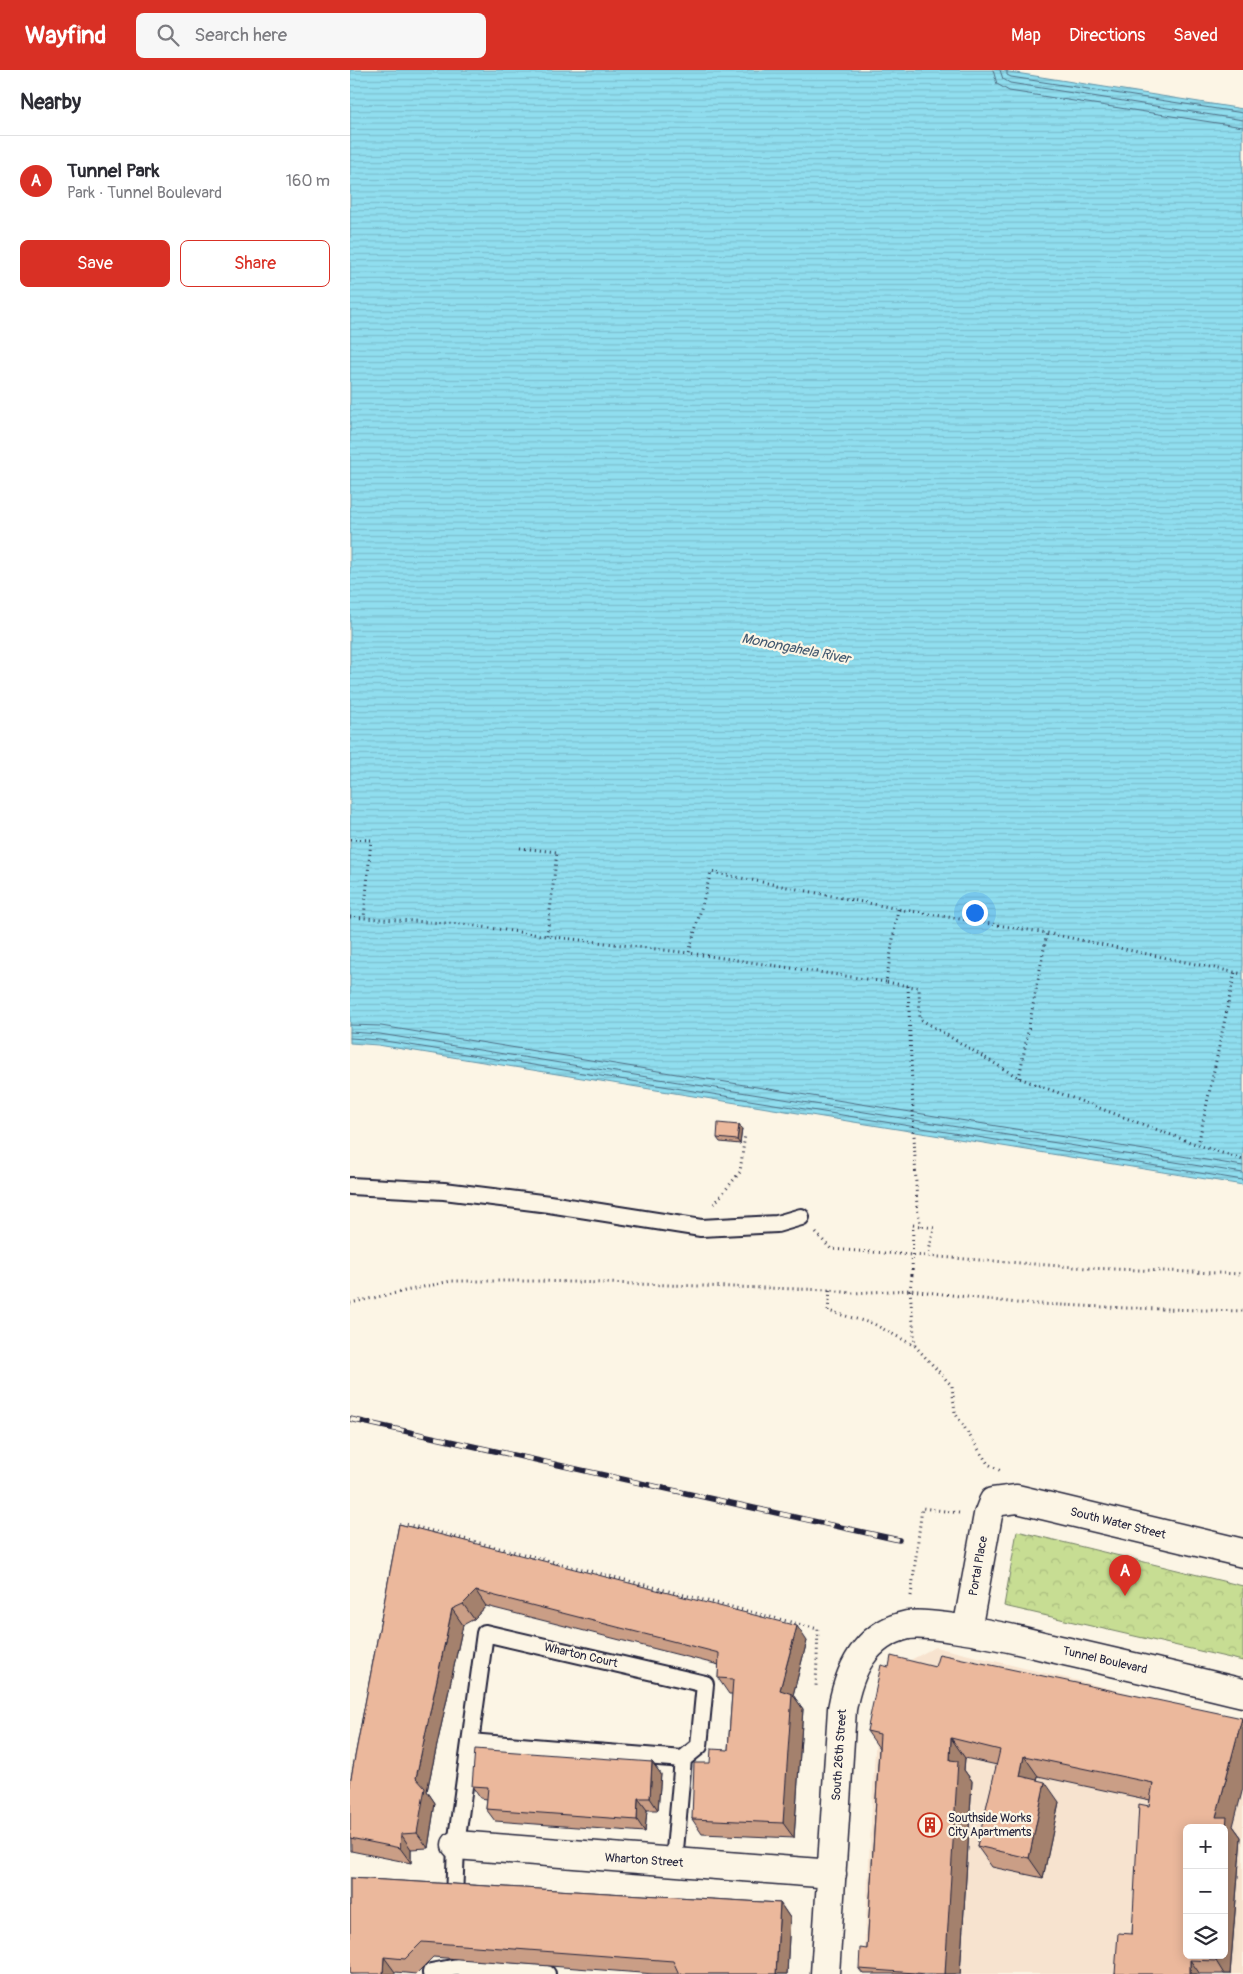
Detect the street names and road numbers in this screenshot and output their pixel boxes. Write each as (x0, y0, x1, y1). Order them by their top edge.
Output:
street label: South Water Street (1068, 1504, 1167, 1543)
street label: Portal Place (966, 1535, 991, 1597)
street label: Wharton Court (543, 1640, 619, 1671)
street label: Tunnel Boulevard (1061, 1643, 1149, 1678)
street label: South 26th Street (829, 1709, 850, 1801)
street label: Wharton Street (604, 1850, 684, 1871)

